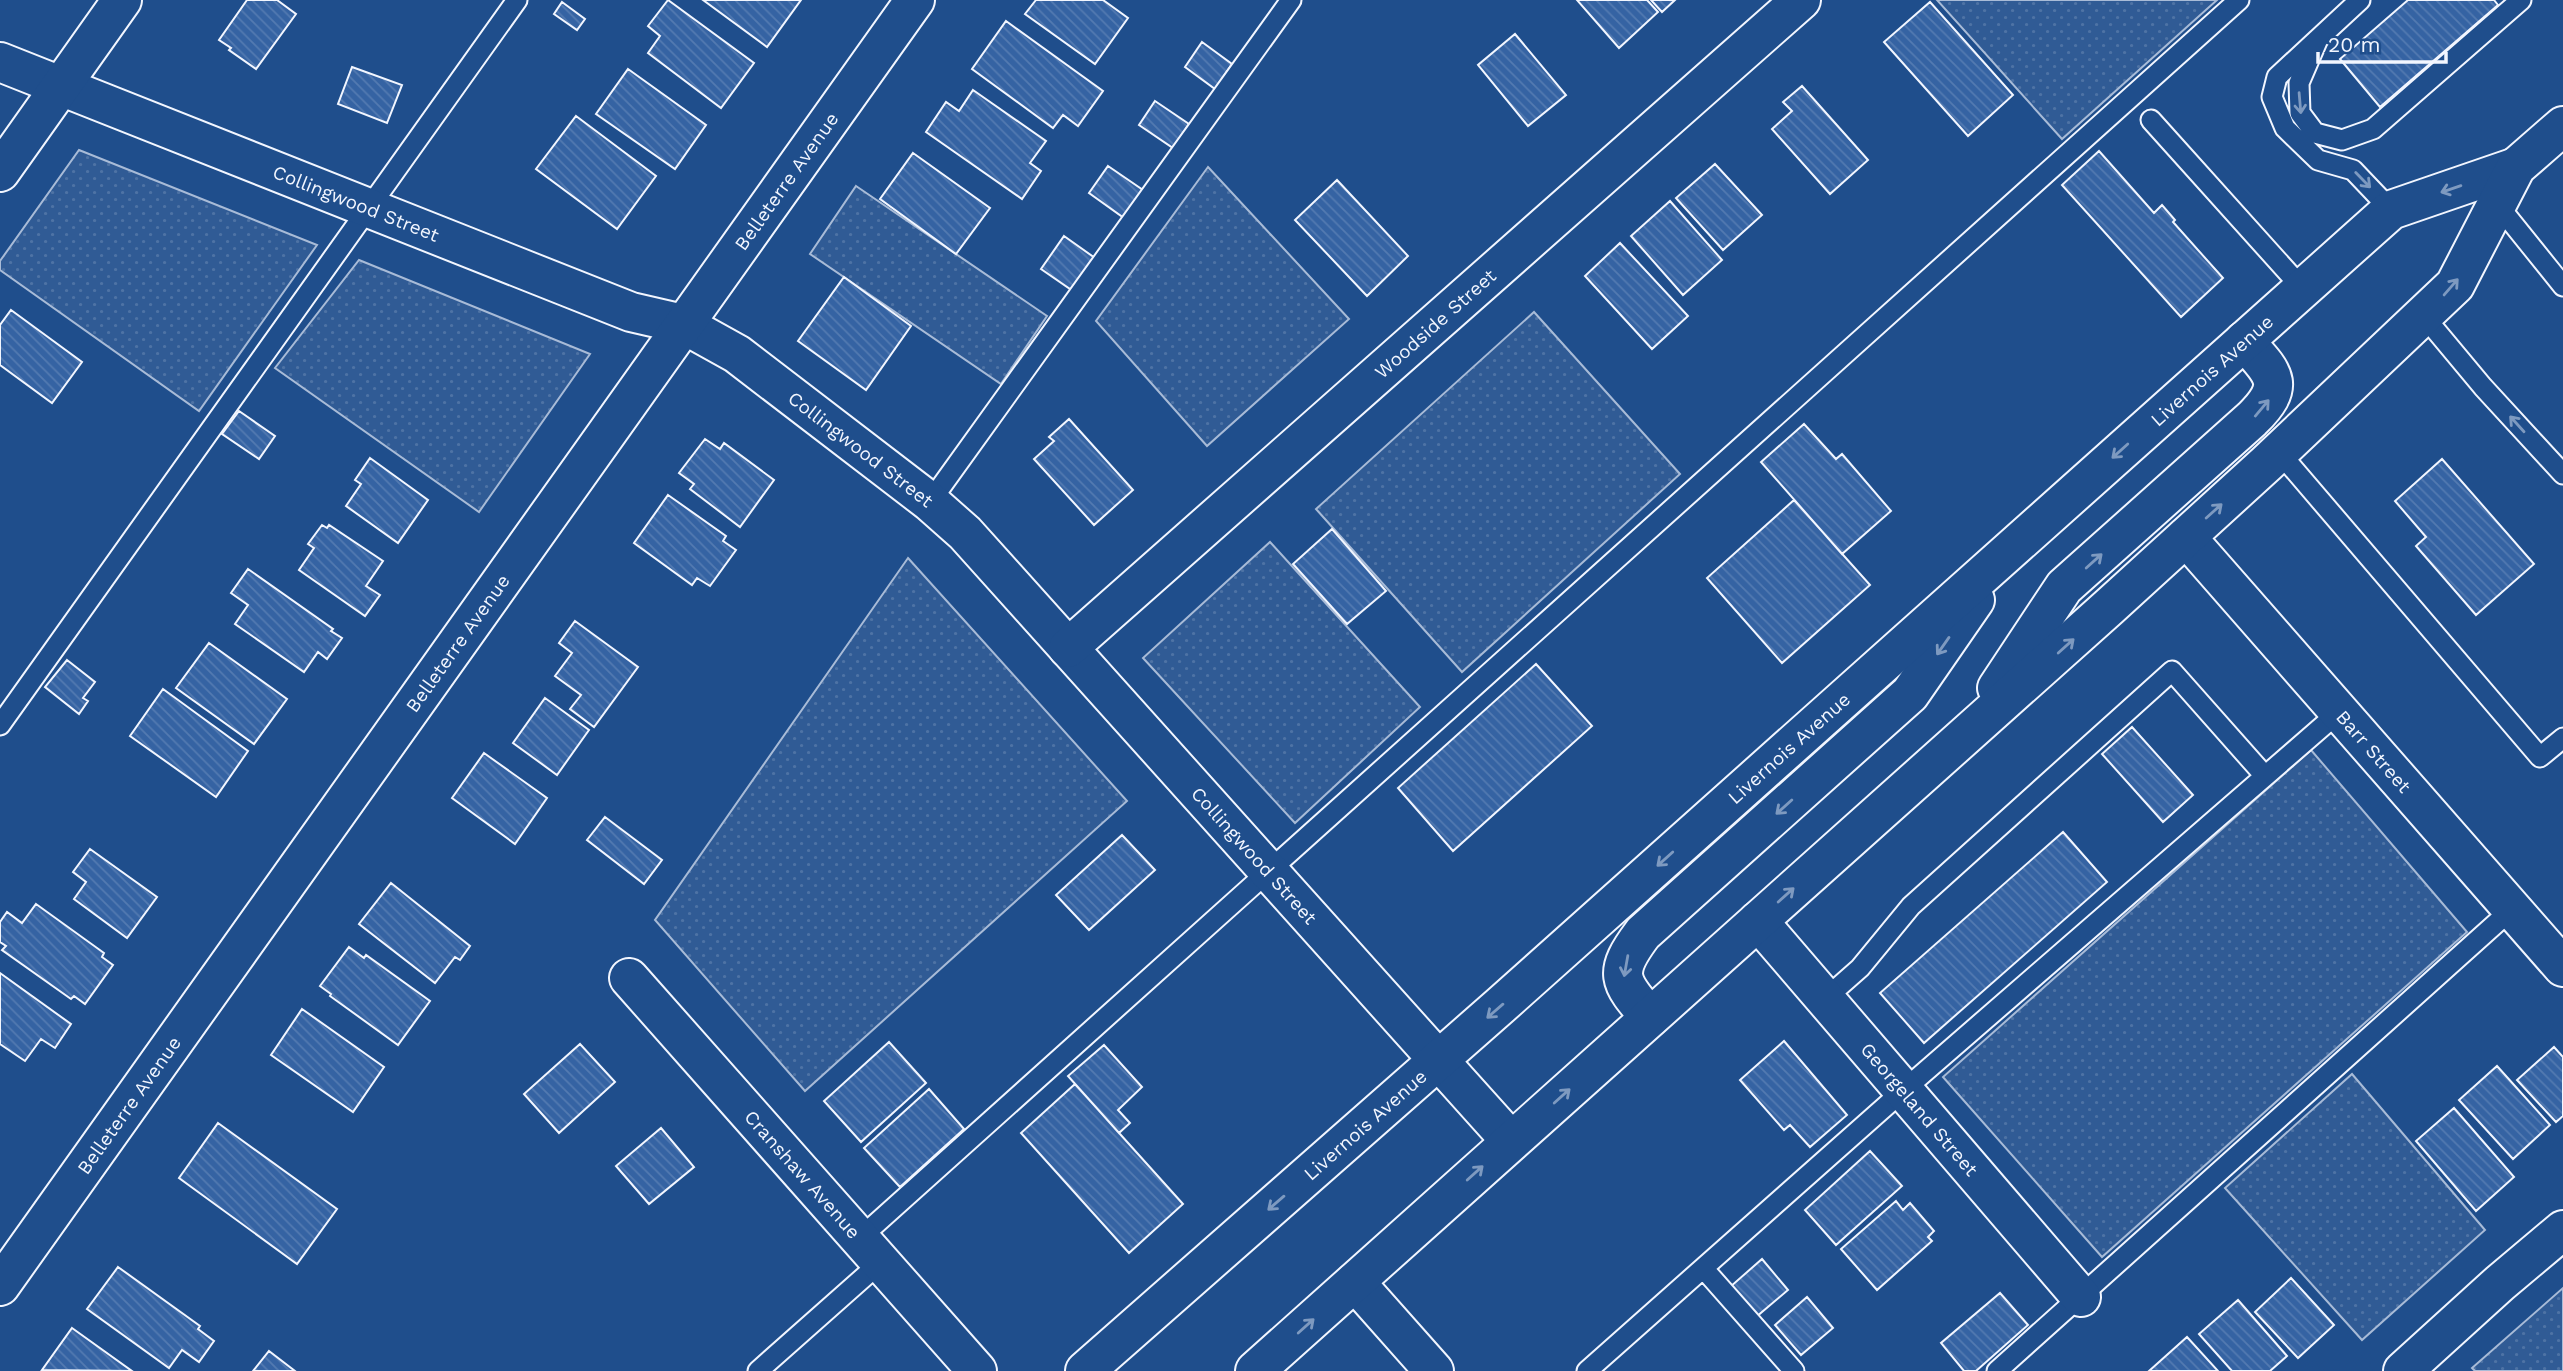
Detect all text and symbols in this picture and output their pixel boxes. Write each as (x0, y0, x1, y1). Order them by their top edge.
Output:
scale bar (2318, 21, 2446, 65)
text: 20 m (2328, 32, 2380, 57)
one-way arrow (2294, 91, 2307, 114)
street label: Belleterre Avenue (729, 108, 843, 255)
street label: Collingwood Street (270, 160, 443, 246)
one-way arrow (2354, 171, 2371, 188)
one-way arrow (2441, 184, 2463, 196)
street label: Woodside Street (1370, 264, 1500, 383)
one-way arrow (2443, 279, 2459, 297)
street label: Livernois Avenue (2146, 310, 2278, 431)
street label: Collingwood Street (784, 386, 938, 512)
one-way arrow (2254, 399, 2270, 417)
one-way arrow (2509, 415, 2525, 433)
one-way arrow (2111, 443, 2129, 459)
one-way arrow (2205, 503, 2223, 519)
one-way arrow (2085, 553, 2103, 569)
street label: Belleterre Avenue (401, 570, 514, 717)
one-way arrow (1936, 636, 1950, 655)
one-way arrow (2056, 638, 2074, 654)
street label: Livernois Avenue (1723, 687, 1855, 809)
street label: Barr Street (2332, 705, 2416, 797)
street label: Collingwood Street (1187, 782, 1322, 929)
one-way arrow (1775, 799, 1793, 815)
one-way arrow (1656, 851, 1674, 867)
one-way arrow (1777, 888, 1795, 904)
one-way arrow (1619, 955, 1632, 977)
one-way arrow (1487, 1002, 1504, 1019)
street label: Belleterre Avenue (72, 1032, 186, 1179)
street label: Georgeland Street (1856, 1038, 1983, 1181)
street label: Livernois Avenue (1299, 1064, 1431, 1185)
one-way arrow (1552, 1088, 1570, 1104)
street label: Cranshaw Avenue (740, 1105, 866, 1243)
one-way arrow (1466, 1165, 1483, 1182)
one-way arrow (1267, 1195, 1285, 1211)
one-way arrow (1297, 1318, 1315, 1334)

